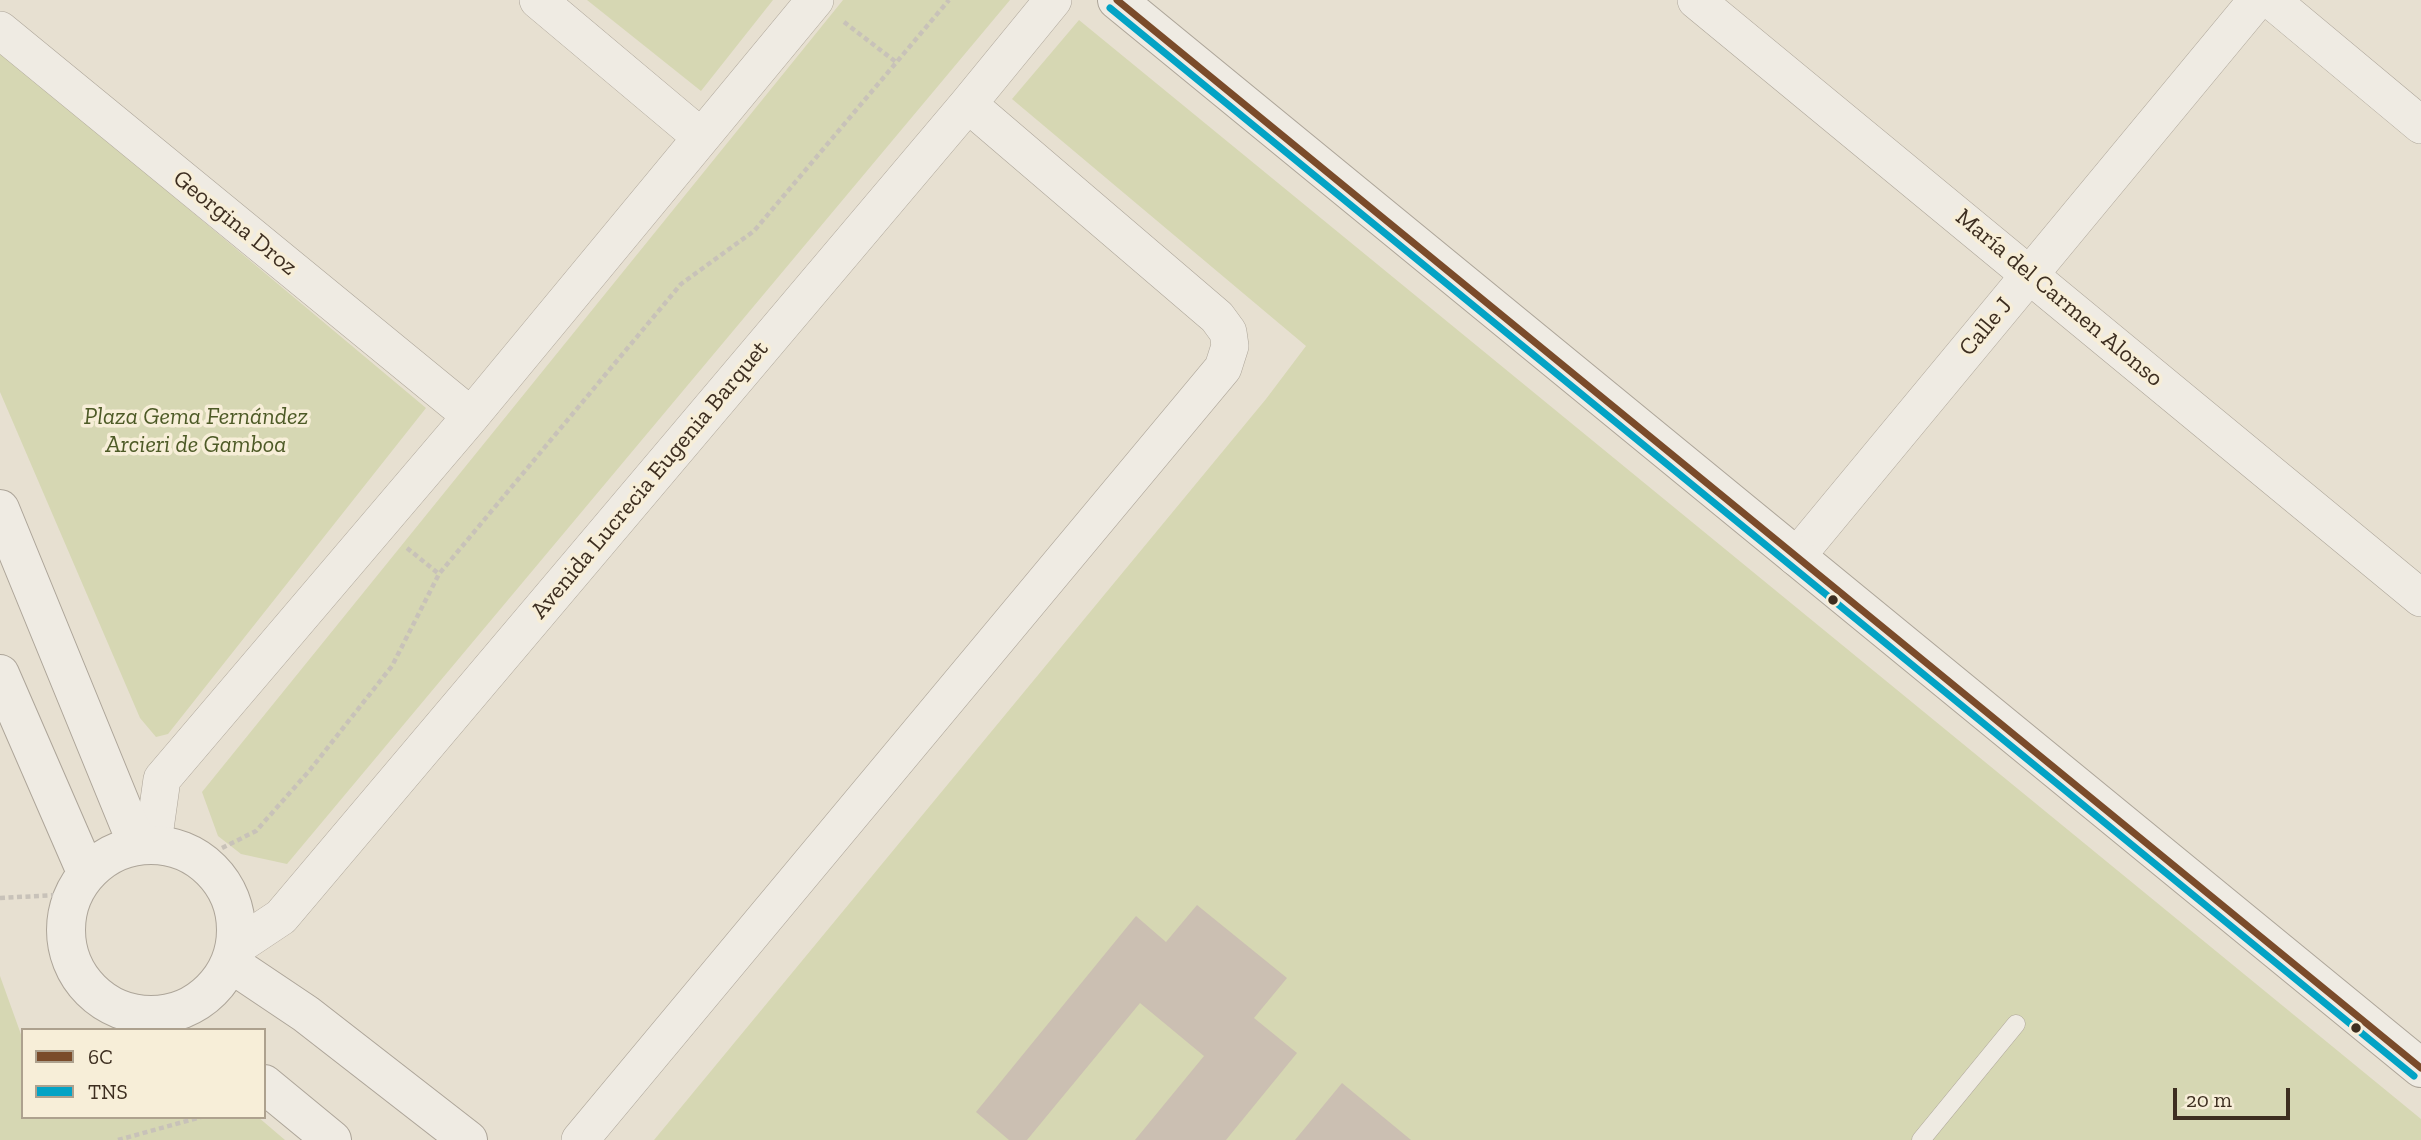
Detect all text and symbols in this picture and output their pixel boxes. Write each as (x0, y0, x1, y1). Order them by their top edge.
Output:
street label: Georgina Droz (167, 164, 303, 282)
street label: María del Carmen Alonso (1949, 203, 2169, 393)
street label: Calle J (1953, 292, 2019, 362)
street label: Avenida Lucrecia Eugenia Barquet (525, 335, 775, 625)
park label: Plaza Gema Fernández Arcieri de Gamboa (84, 403, 308, 459)
unlabelled marker (1826, 593, 1840, 607)
unlabelled marker (2349, 1021, 2363, 1035)
legend (21, 1028, 266, 1119)
text: 6C (88, 1044, 113, 1069)
scale bar (2176, 1074, 2293, 1118)
text: TNS (88, 1079, 128, 1104)
text: 20 m (2186, 1087, 2232, 1112)

